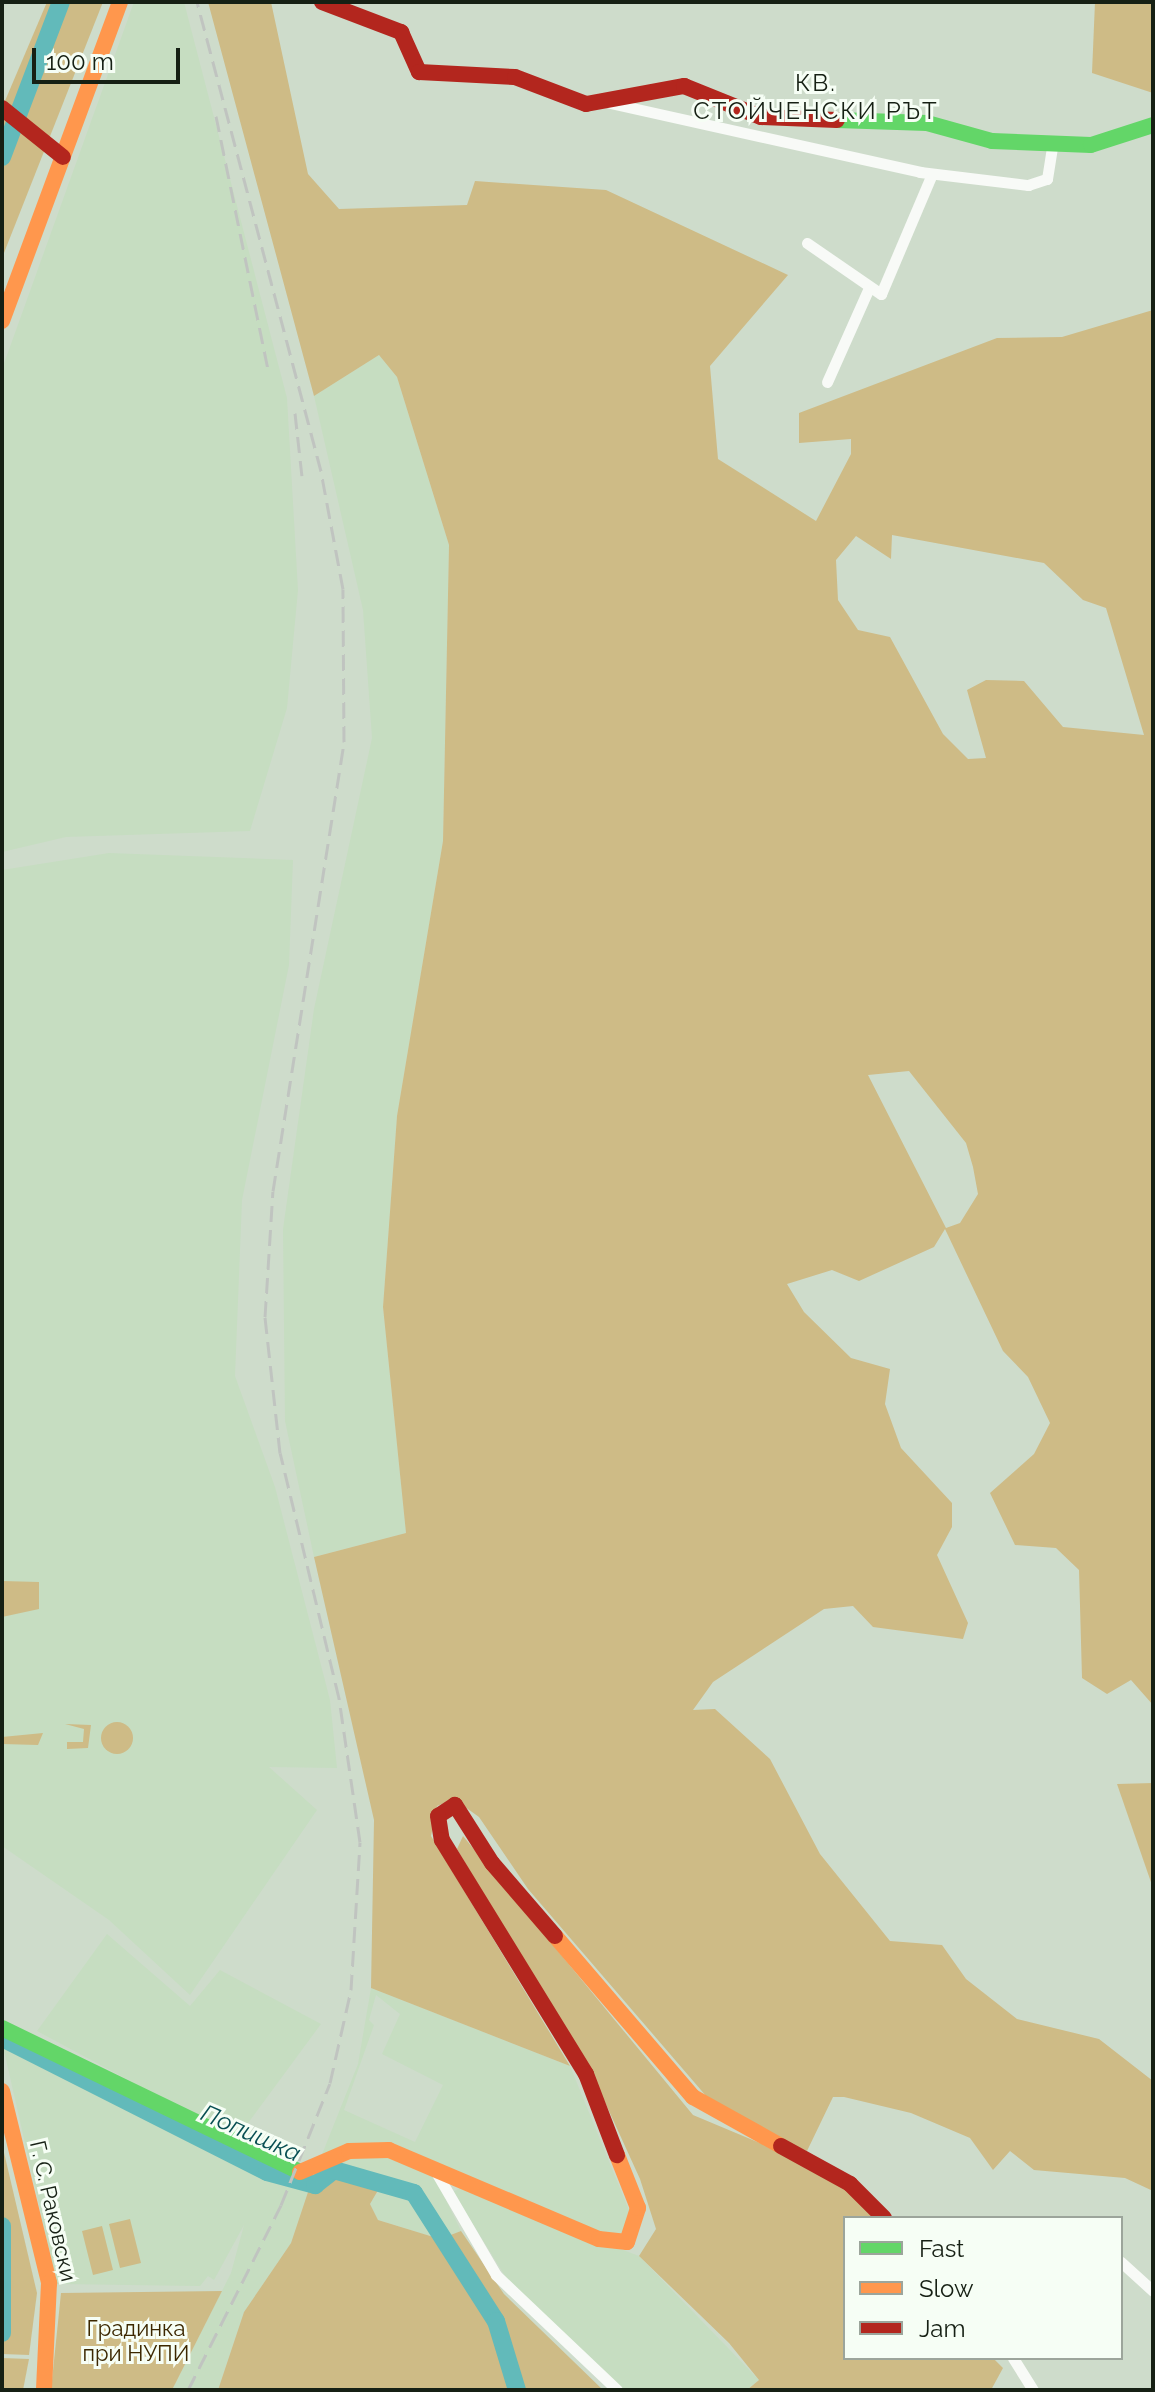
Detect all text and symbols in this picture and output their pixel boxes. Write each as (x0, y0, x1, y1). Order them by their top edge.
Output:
scale bar (36, 32, 184, 82)
text: 100 m (46, 47, 114, 76)
district label: КВ. СТОЙЧЕНСКИ РЪТ (693, 69, 939, 125)
water label: Попишка (197, 2098, 305, 2168)
street label: Г. С. Раковски (24, 2138, 82, 2284)
legend (843, 2216, 1123, 2360)
text: Fast (919, 2234, 964, 2263)
text: Slow (919, 2274, 973, 2303)
text: Jam (919, 2314, 965, 2343)
park label: Градинка при НУПИ (83, 2315, 189, 2366)

